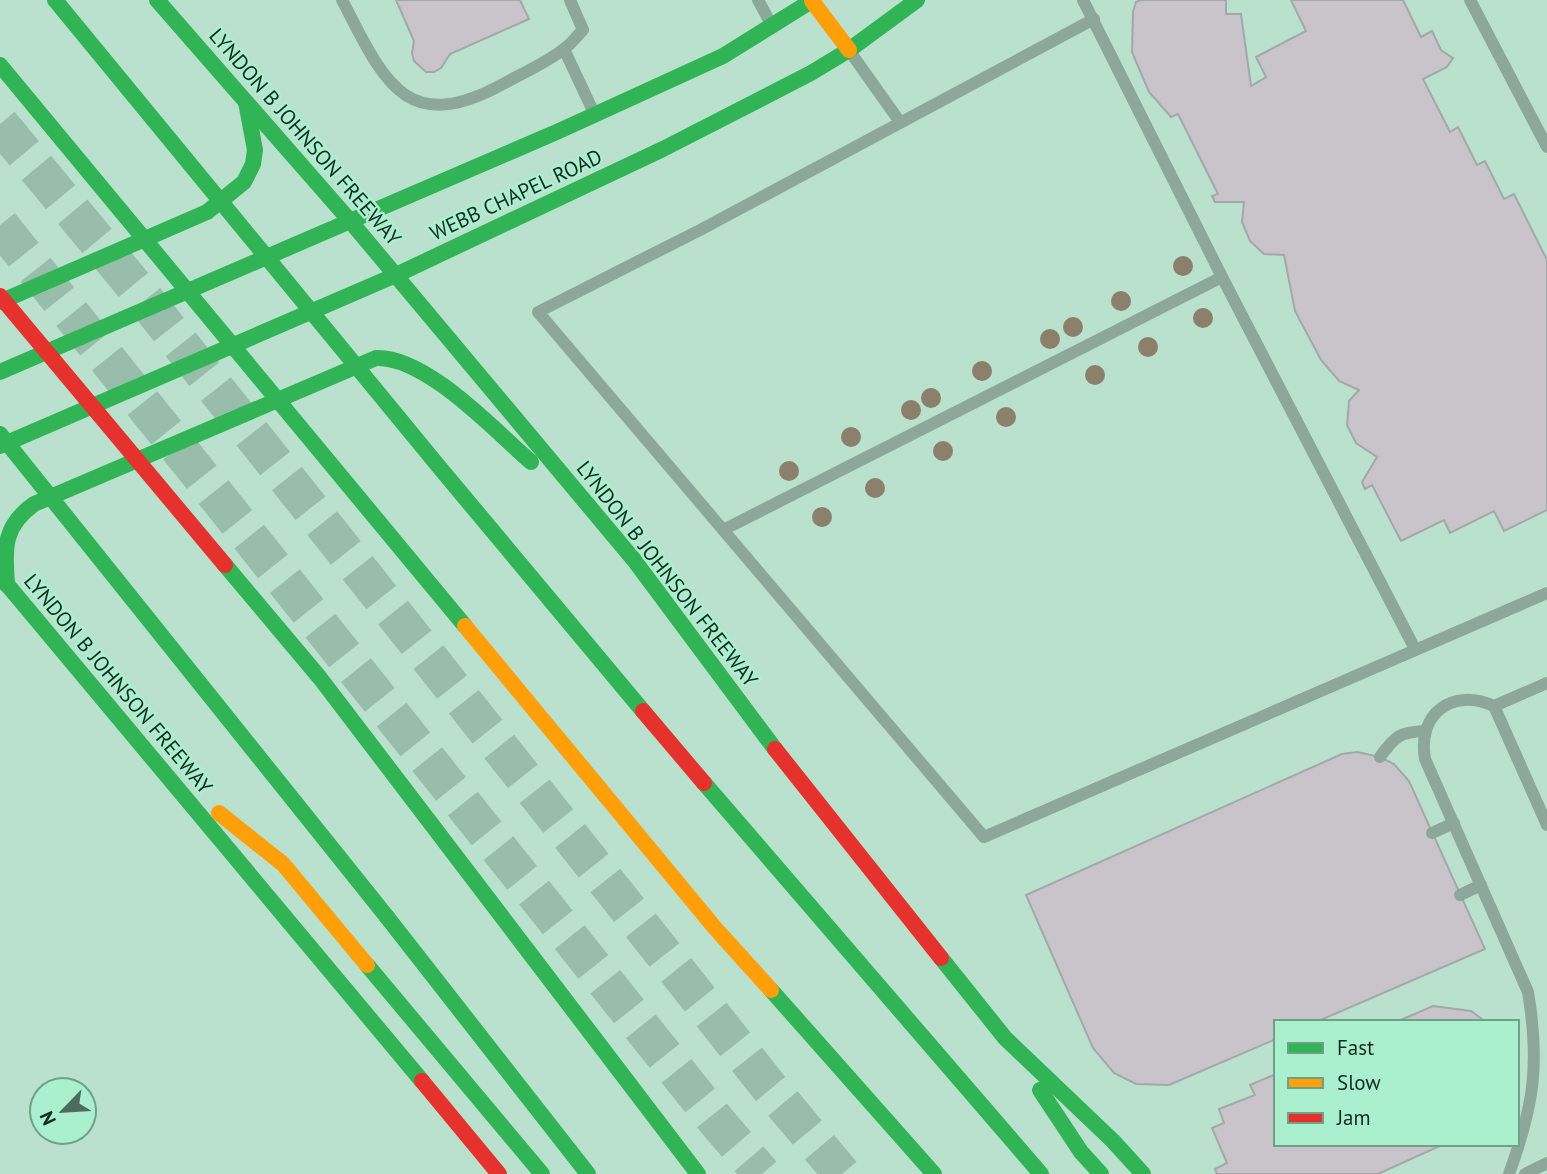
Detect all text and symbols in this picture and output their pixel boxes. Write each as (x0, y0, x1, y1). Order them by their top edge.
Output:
street label: LYNDON B JOHNSON FREEWAY (204, 22, 407, 251)
street label: WEBB CHAPEL ROAD (425, 143, 606, 246)
street label: LYNDON B JOHNSON FREEWAY (571, 455, 764, 692)
street label: LYNDON B JOHNSON FREEWAY (18, 568, 219, 800)
legend (1274, 1020, 1519, 1146)
text: Fast (1337, 1034, 1374, 1061)
text: Slow (1337, 1069, 1381, 1096)
north arrow (28, 1076, 98, 1146)
text: Jam (1336, 1104, 1371, 1131)
text: N (34, 1107, 61, 1129)

